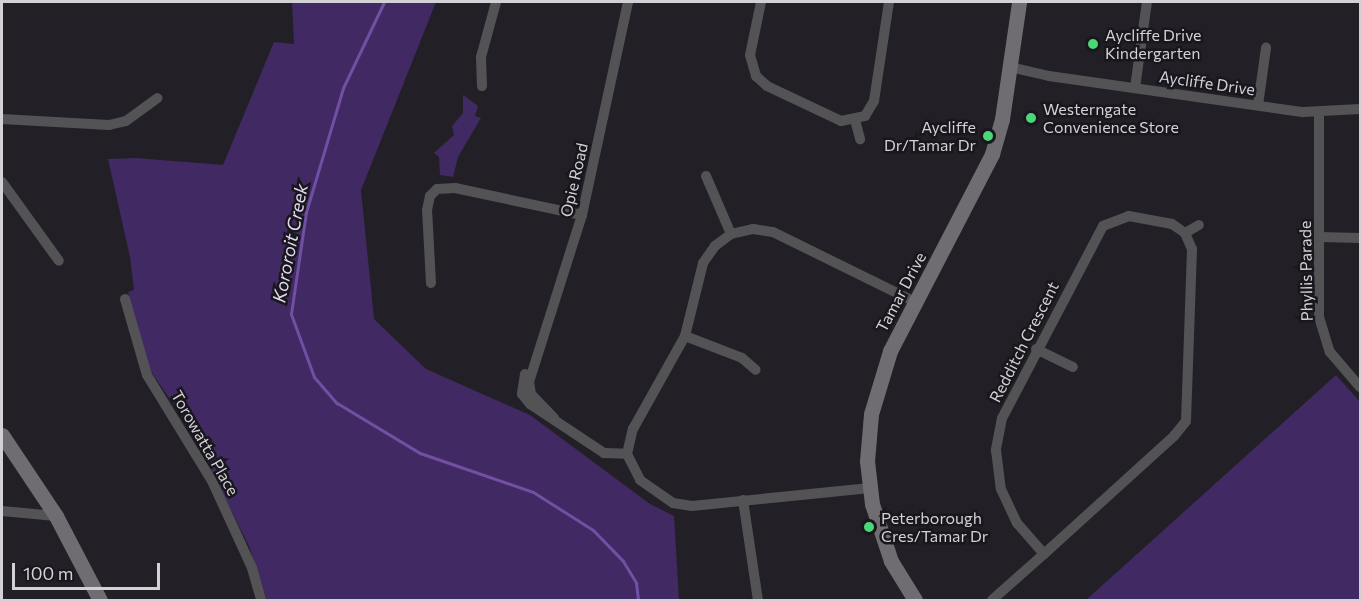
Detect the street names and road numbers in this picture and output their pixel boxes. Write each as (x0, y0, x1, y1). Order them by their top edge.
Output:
street label: Aycliffe Drive (1158, 67, 1256, 99)
street label: Opie Road (556, 141, 592, 219)
street label: Phyllis Parade (1296, 221, 1316, 321)
street label: Tamar Drive (872, 249, 930, 335)
street label: Redditch Crescent (985, 279, 1063, 405)
street label: Torowatta Place (167, 387, 243, 499)

